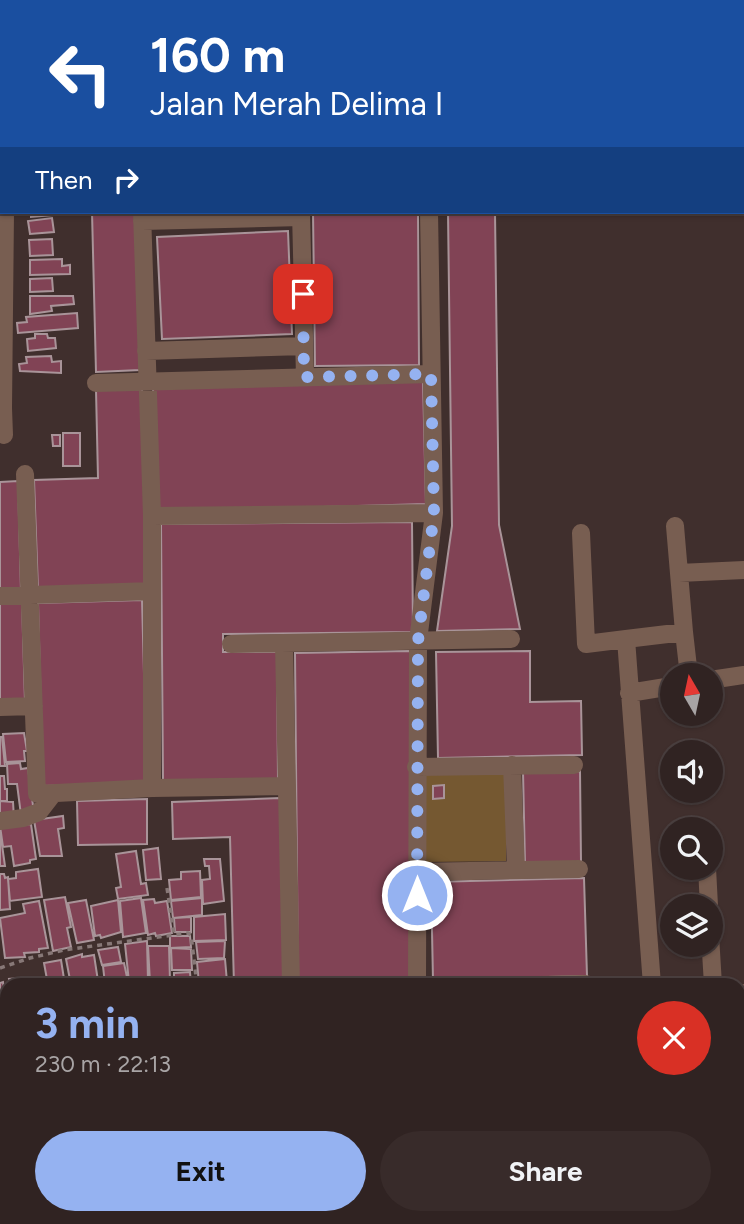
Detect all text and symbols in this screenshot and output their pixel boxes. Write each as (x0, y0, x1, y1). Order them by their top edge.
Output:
text: 160 m (150, 25, 285, 84)
icon: left (35, 28, 126, 119)
text: Jalan Merah Delima I (150, 85, 443, 123)
icon: right (107, 161, 145, 199)
text: Then (35, 164, 93, 196)
pin (273, 264, 333, 324)
icon: arrive (284, 275, 322, 313)
north arrow (660, 663, 723, 726)
map controls (660, 663, 723, 957)
button: sound (660, 740, 723, 803)
button: search (660, 817, 723, 880)
position arrow (380, 858, 454, 932)
button: layers (660, 894, 723, 957)
text: 3 min (35, 998, 140, 1049)
button: close (637, 1001, 711, 1075)
text: 230 m · 22:13 (35, 1050, 171, 1078)
button: Exit (35, 1131, 366, 1211)
button: Share (380, 1131, 711, 1211)

